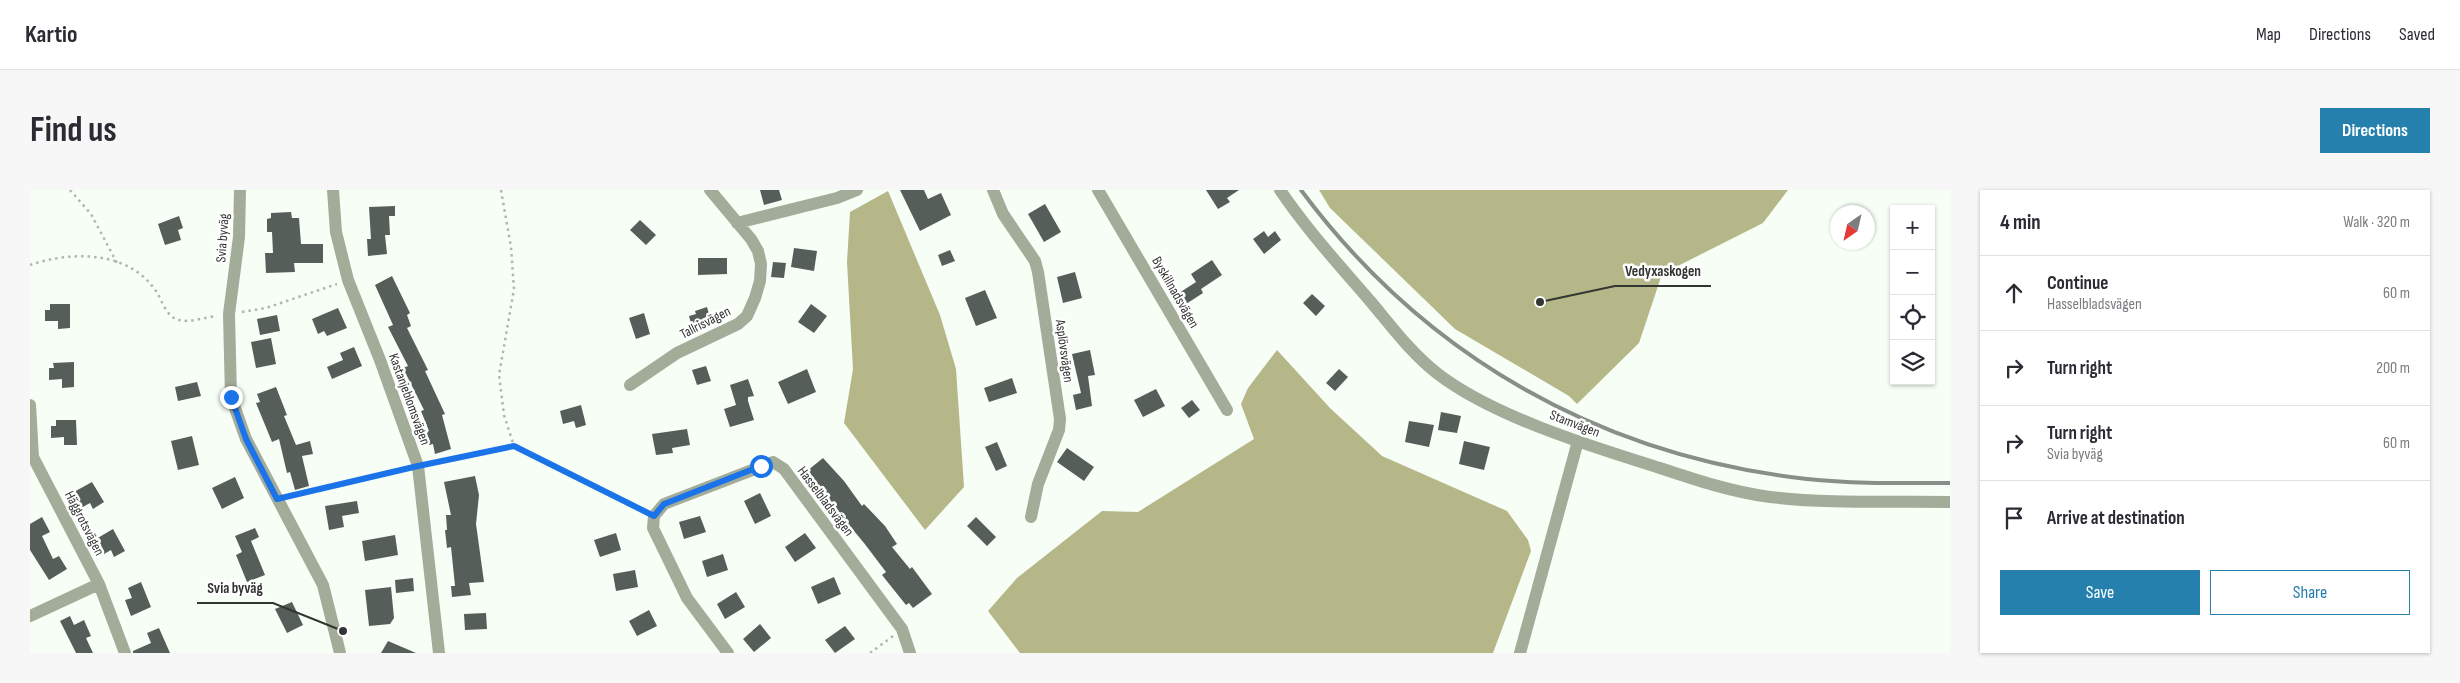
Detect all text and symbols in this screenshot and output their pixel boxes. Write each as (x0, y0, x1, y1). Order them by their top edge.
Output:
text: Kartio (25, 20, 77, 49)
text: Map (2256, 24, 2281, 45)
text: Directions (2309, 24, 2371, 45)
text: Saved (2399, 24, 2435, 45)
button: Directions (2320, 108, 2430, 153)
text: Find us (30, 109, 117, 152)
north arrow (1830, 205, 1875, 250)
map controls (1890, 205, 1935, 385)
button: + (1890, 205, 1935, 250)
text: 4 min (2000, 210, 2041, 235)
street label: Svia byväg (212, 213, 233, 263)
text: Walk · 320 m (2343, 213, 2410, 232)
button: − (1890, 250, 1935, 295)
street label: Byskillnadsvägen (1148, 254, 1203, 331)
callout: Vedyxaskogen (1615, 256, 1711, 286)
text: Vedyxaskogen (1625, 262, 1701, 281)
text: Continue (2047, 272, 2108, 295)
icon: ahead (2000, 279, 2028, 307)
text: 60 m (2383, 284, 2410, 303)
button: locate (1890, 295, 1935, 340)
text: Hasselbladsvägen (2047, 295, 2142, 314)
street label: Tallrisvägen (677, 302, 733, 342)
street label: Asplövsvägen (1052, 318, 1077, 384)
button: layers (1890, 340, 1935, 385)
street label: Kastanjeblomsvägen (385, 351, 434, 447)
icon: right (2000, 354, 2028, 382)
text: Turn right (2047, 357, 2112, 380)
text: 200 m (2376, 359, 2410, 378)
route end (220, 386, 243, 409)
street label: Stamvägen (1547, 406, 1602, 441)
text: Turn right (2047, 422, 2112, 445)
icon: right (2000, 429, 2028, 457)
text: 60 m (2383, 434, 2410, 453)
text: Svia byväg (2047, 445, 2103, 464)
route start (750, 455, 773, 478)
street label: Hasselbladsvägen (794, 463, 857, 540)
street label: Häggrotsvägen (61, 488, 108, 558)
icon: arrive (2000, 504, 2028, 532)
text: Arrive at destination (2047, 507, 2185, 530)
button: Save (2000, 570, 2200, 615)
button: Share (2210, 570, 2410, 615)
callout: Svia byväg (197, 573, 273, 603)
text: Svia byväg (207, 579, 264, 598)

